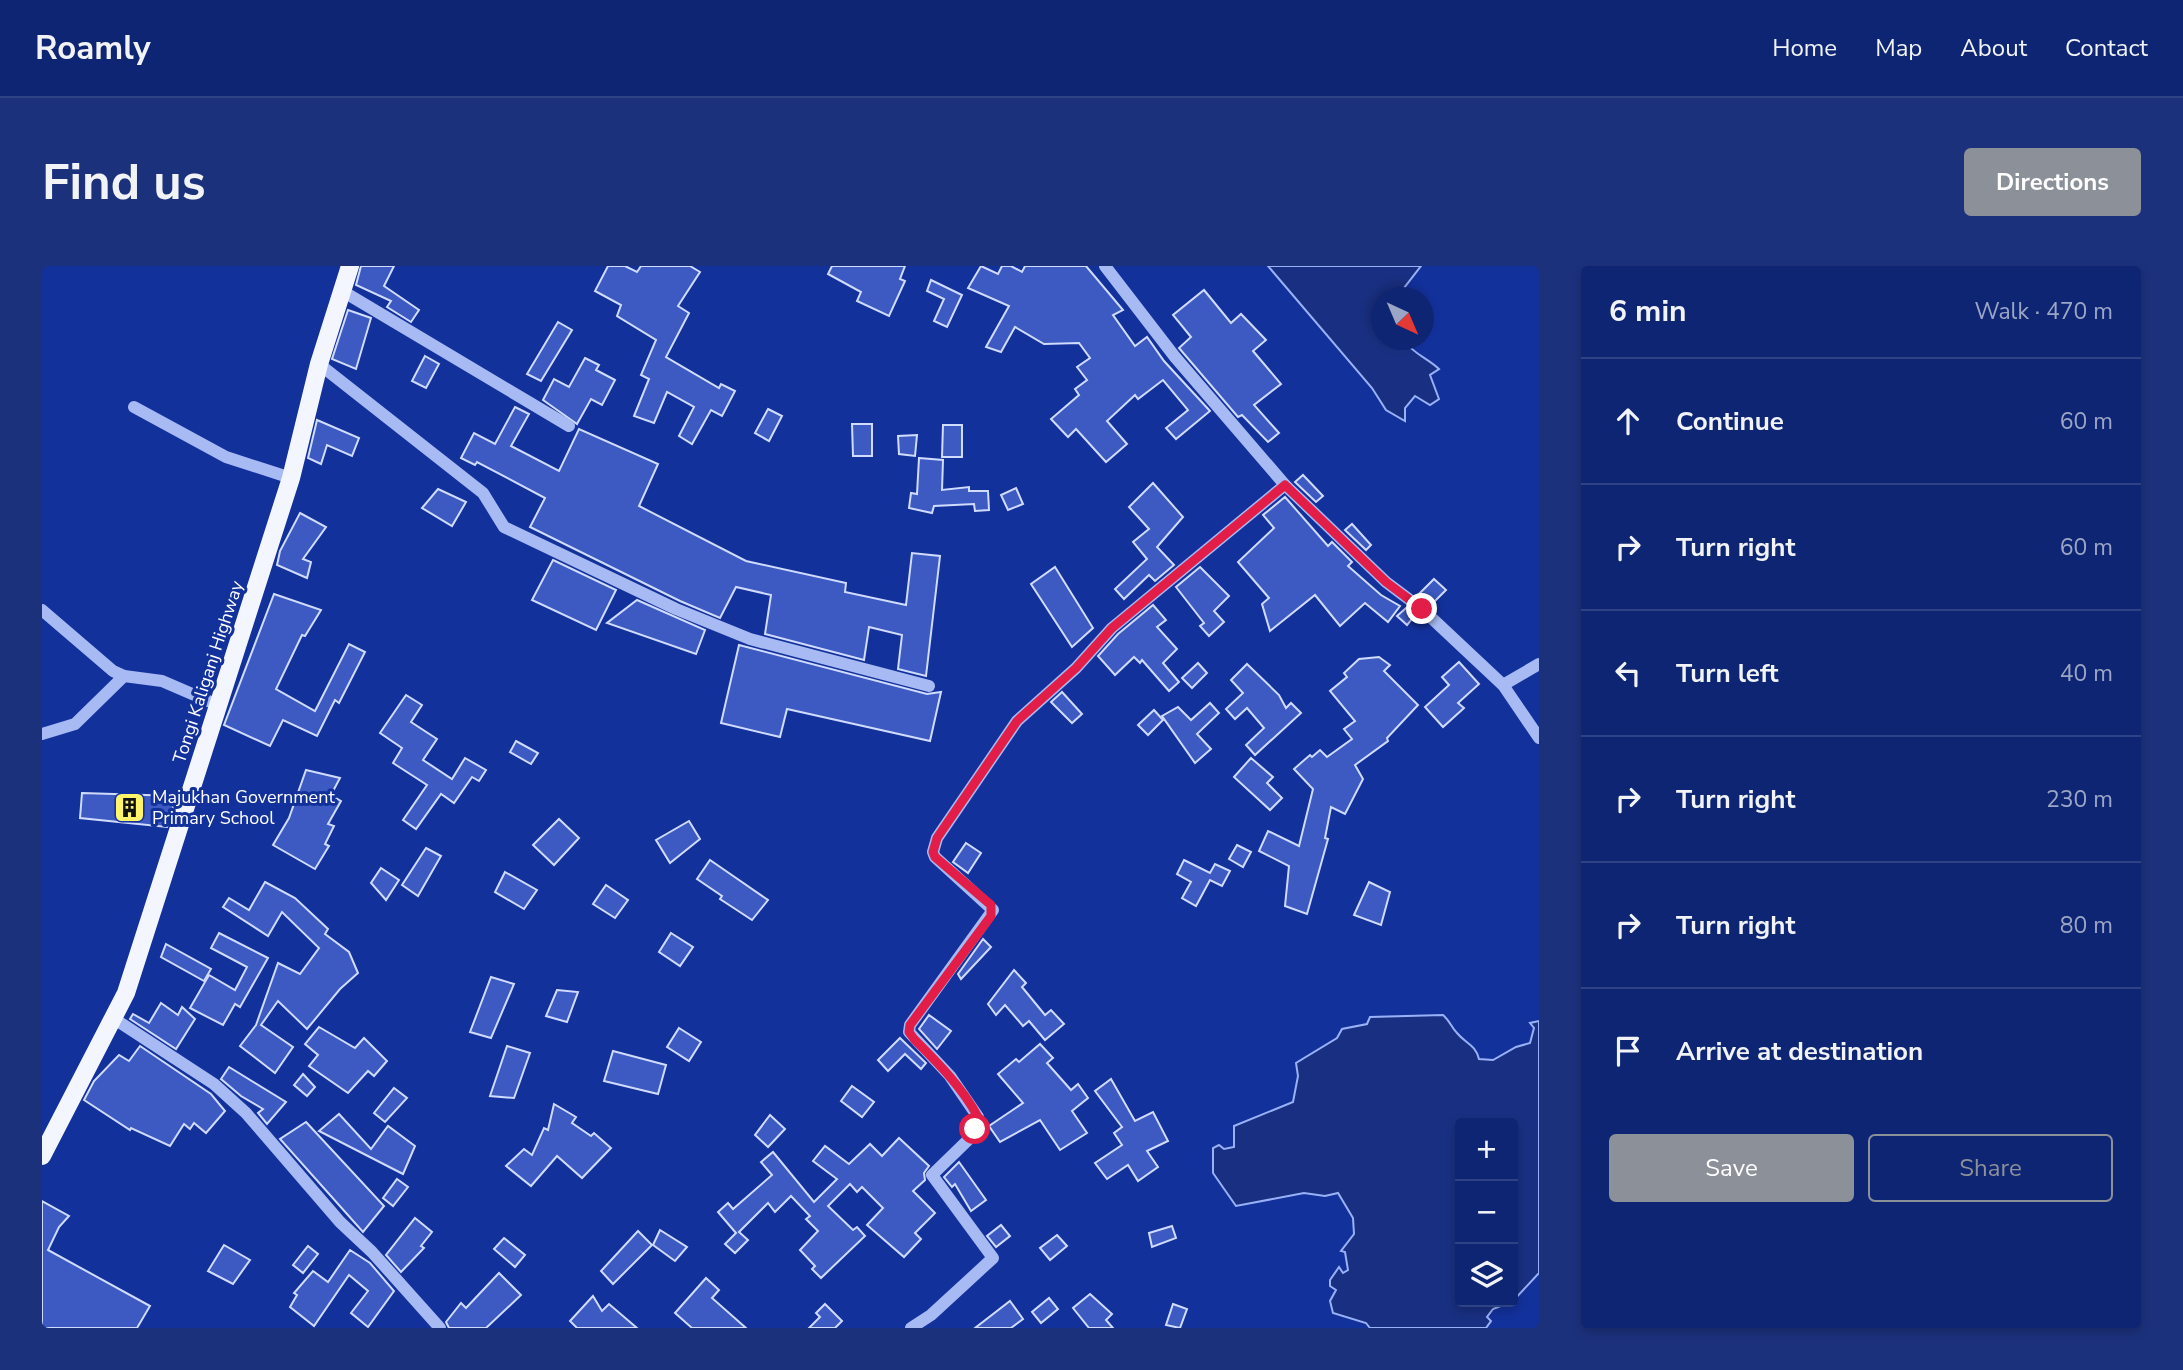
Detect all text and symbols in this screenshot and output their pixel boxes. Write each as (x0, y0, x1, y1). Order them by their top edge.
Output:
text: Roamly (35, 26, 151, 71)
text: Home (1772, 32, 1837, 64)
text: Map (1875, 32, 1922, 64)
text: About (1960, 32, 2027, 64)
text: Contact (2065, 32, 2148, 64)
button: Directions (1964, 148, 2141, 216)
text: Find us (42, 149, 206, 216)
north arrow (1371, 287, 1434, 350)
text: 6 min (1609, 291, 1687, 332)
text: Walk · 470 m (1974, 296, 2113, 327)
icon: ahead (1609, 402, 1647, 440)
text: Continue (1676, 404, 1784, 439)
text: 60 m (2060, 406, 2113, 437)
icon: right (1609, 528, 1647, 566)
text: Turn right (1676, 530, 1795, 565)
text: 60 m (2060, 532, 2113, 563)
street label: Tongi Kaliganj Highway (167, 577, 249, 766)
route end (1406, 593, 1437, 624)
icon: left (1609, 654, 1647, 692)
text: Turn left (1676, 656, 1779, 691)
text: 40 m (2060, 658, 2113, 689)
icon: right (1609, 780, 1647, 818)
text: Turn right (1676, 782, 1795, 817)
text: 230 m (2046, 784, 2113, 815)
place label: Majukhan Government Primary School (152, 785, 335, 830)
building icon: Majukhan Government Primary School (112, 790, 146, 824)
icon: right (1609, 906, 1647, 944)
text: Turn right (1676, 908, 1795, 943)
text: 80 m (2060, 910, 2113, 941)
icon: arrive (1609, 1032, 1647, 1070)
text: Arrive at destination (1676, 1034, 1923, 1069)
route start (959, 1113, 990, 1144)
map controls (1455, 1118, 1518, 1307)
button: + (1455, 1118, 1518, 1181)
button: Save (1609, 1134, 1854, 1202)
button: Share (1868, 1134, 2113, 1202)
button: − (1455, 1181, 1518, 1244)
button: layers (1455, 1244, 1518, 1307)

